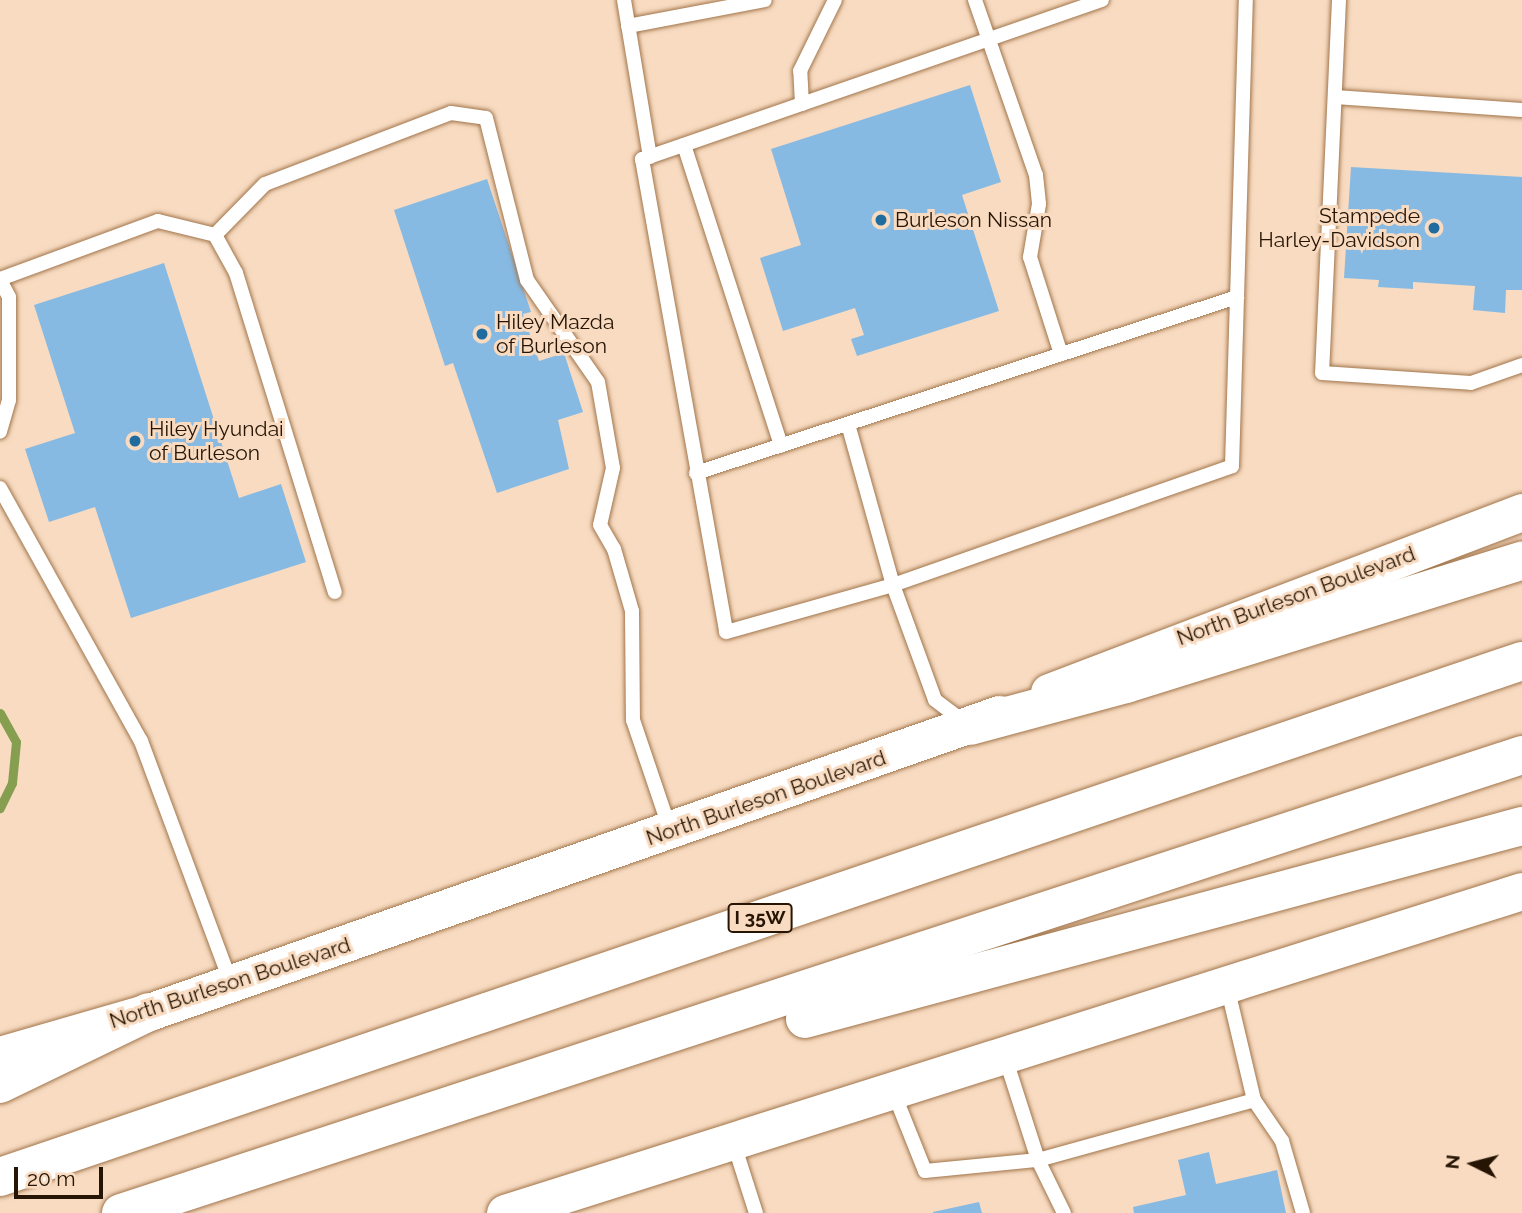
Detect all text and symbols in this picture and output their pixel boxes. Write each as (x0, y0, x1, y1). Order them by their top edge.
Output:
place label: Stampede Harley-Davidson (1258, 203, 1420, 253)
place label: Burleson Nissan (895, 207, 1052, 233)
marker: Burleson Nissan (873, 212, 889, 228)
marker: Stampede Harley-Davidson (1426, 220, 1442, 236)
place label: Hiley Mazda of Burleson (496, 309, 615, 359)
marker: Hiley Mazda of Burleson (474, 326, 490, 342)
place label: Hiley Hyundai of Burleson (149, 416, 284, 466)
marker: Hiley Hyundai of Burleson (127, 433, 143, 449)
street label: North Burleson Boulevard (1173, 541, 1419, 651)
street label: North Burleson Boulevard (643, 745, 889, 851)
road number: I 35W (727, 902, 793, 934)
street label: North Burleson Boulevard (106, 932, 354, 1034)
north arrow (1438, 1129, 1508, 1199)
text: N (1440, 1153, 1464, 1170)
scale bar (18, 1154, 107, 1198)
text: 20 m (27, 1166, 75, 1191)

